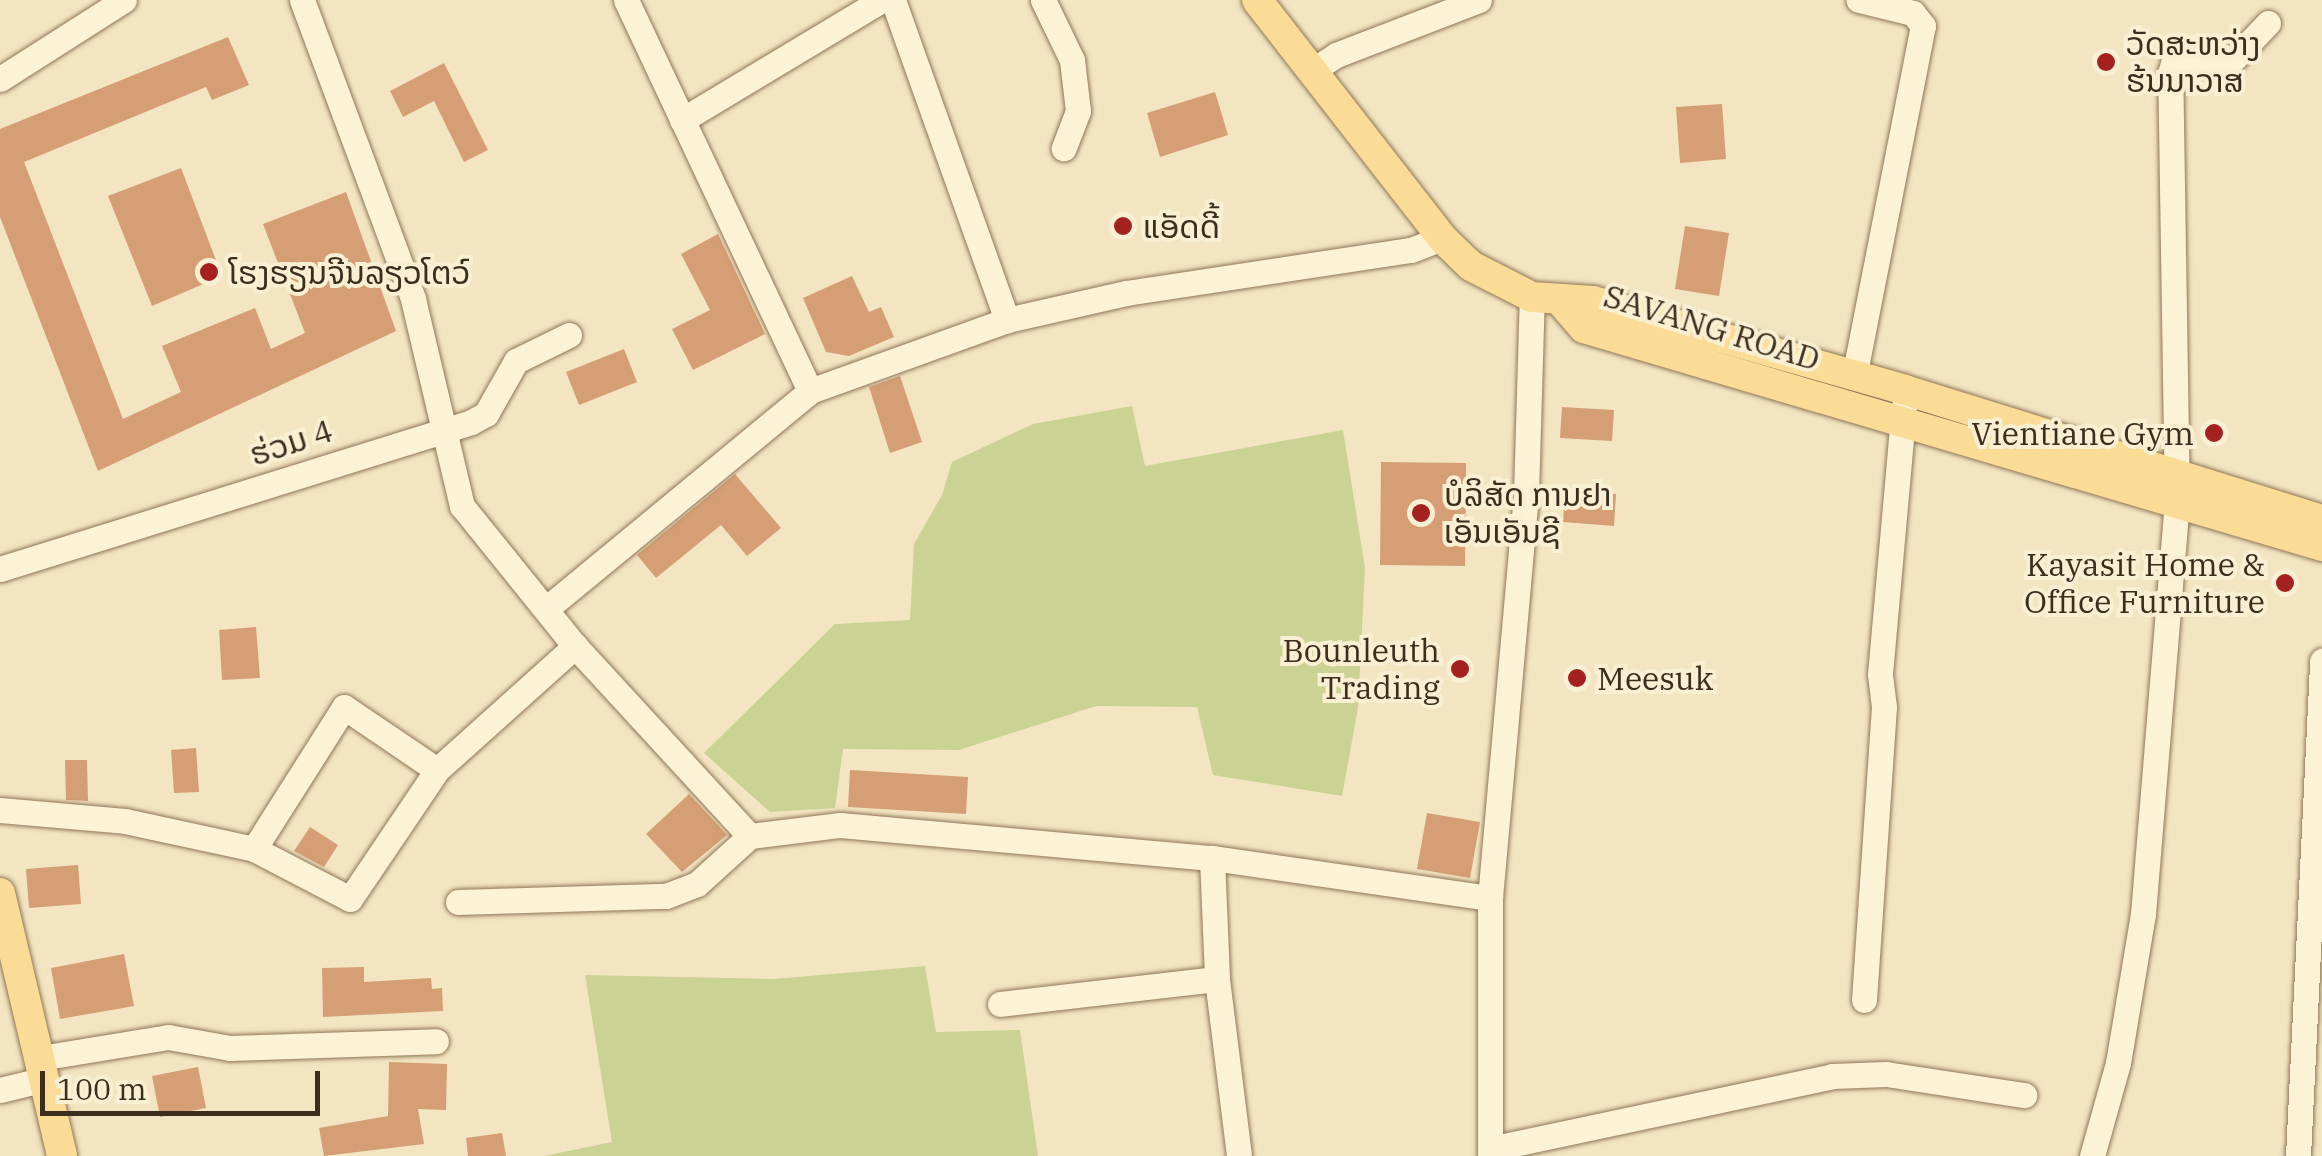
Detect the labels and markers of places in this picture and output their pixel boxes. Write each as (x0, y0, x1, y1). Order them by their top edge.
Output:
place label: ວັດສະຫວ່າງ ຮ້ນນາວາສ (2126, 25, 2261, 100)
marker: ວັດສະຫວ່າງ ຮ້ນນາວາສ (2095, 51, 2117, 73)
place label: ແອັດດີ້ (1143, 207, 1220, 245)
marker: ແອັດດີ້ (1112, 215, 1134, 237)
place label: ໂຮງຮຽນຈີນລຽວໂຕວ໌ (229, 253, 470, 291)
marker: ໂຮງຮຽນຈີນລຽວໂຕວ໌ (198, 261, 220, 283)
place label: Vientiane Gym (1971, 414, 2194, 452)
marker: Vientiane Gym (2203, 422, 2225, 444)
place label: ບໍລິສັດ ການຢາ ເອັນເອັນຊີ (1444, 476, 1612, 551)
marker: ບໍລິສັດ ການຢາ ເອັນເອັນຊີ (1408, 500, 1434, 526)
place label: Kayasit Home & Office Furniture (2024, 546, 2265, 621)
marker: Kayasit Home & Office Furniture (2274, 572, 2296, 594)
place label: Bounleuth Trading (1282, 632, 1440, 707)
marker: Bounleuth Trading (1449, 658, 1471, 680)
place label: Meesuk (1597, 659, 1713, 697)
marker: Meesuk (1566, 667, 1588, 689)

